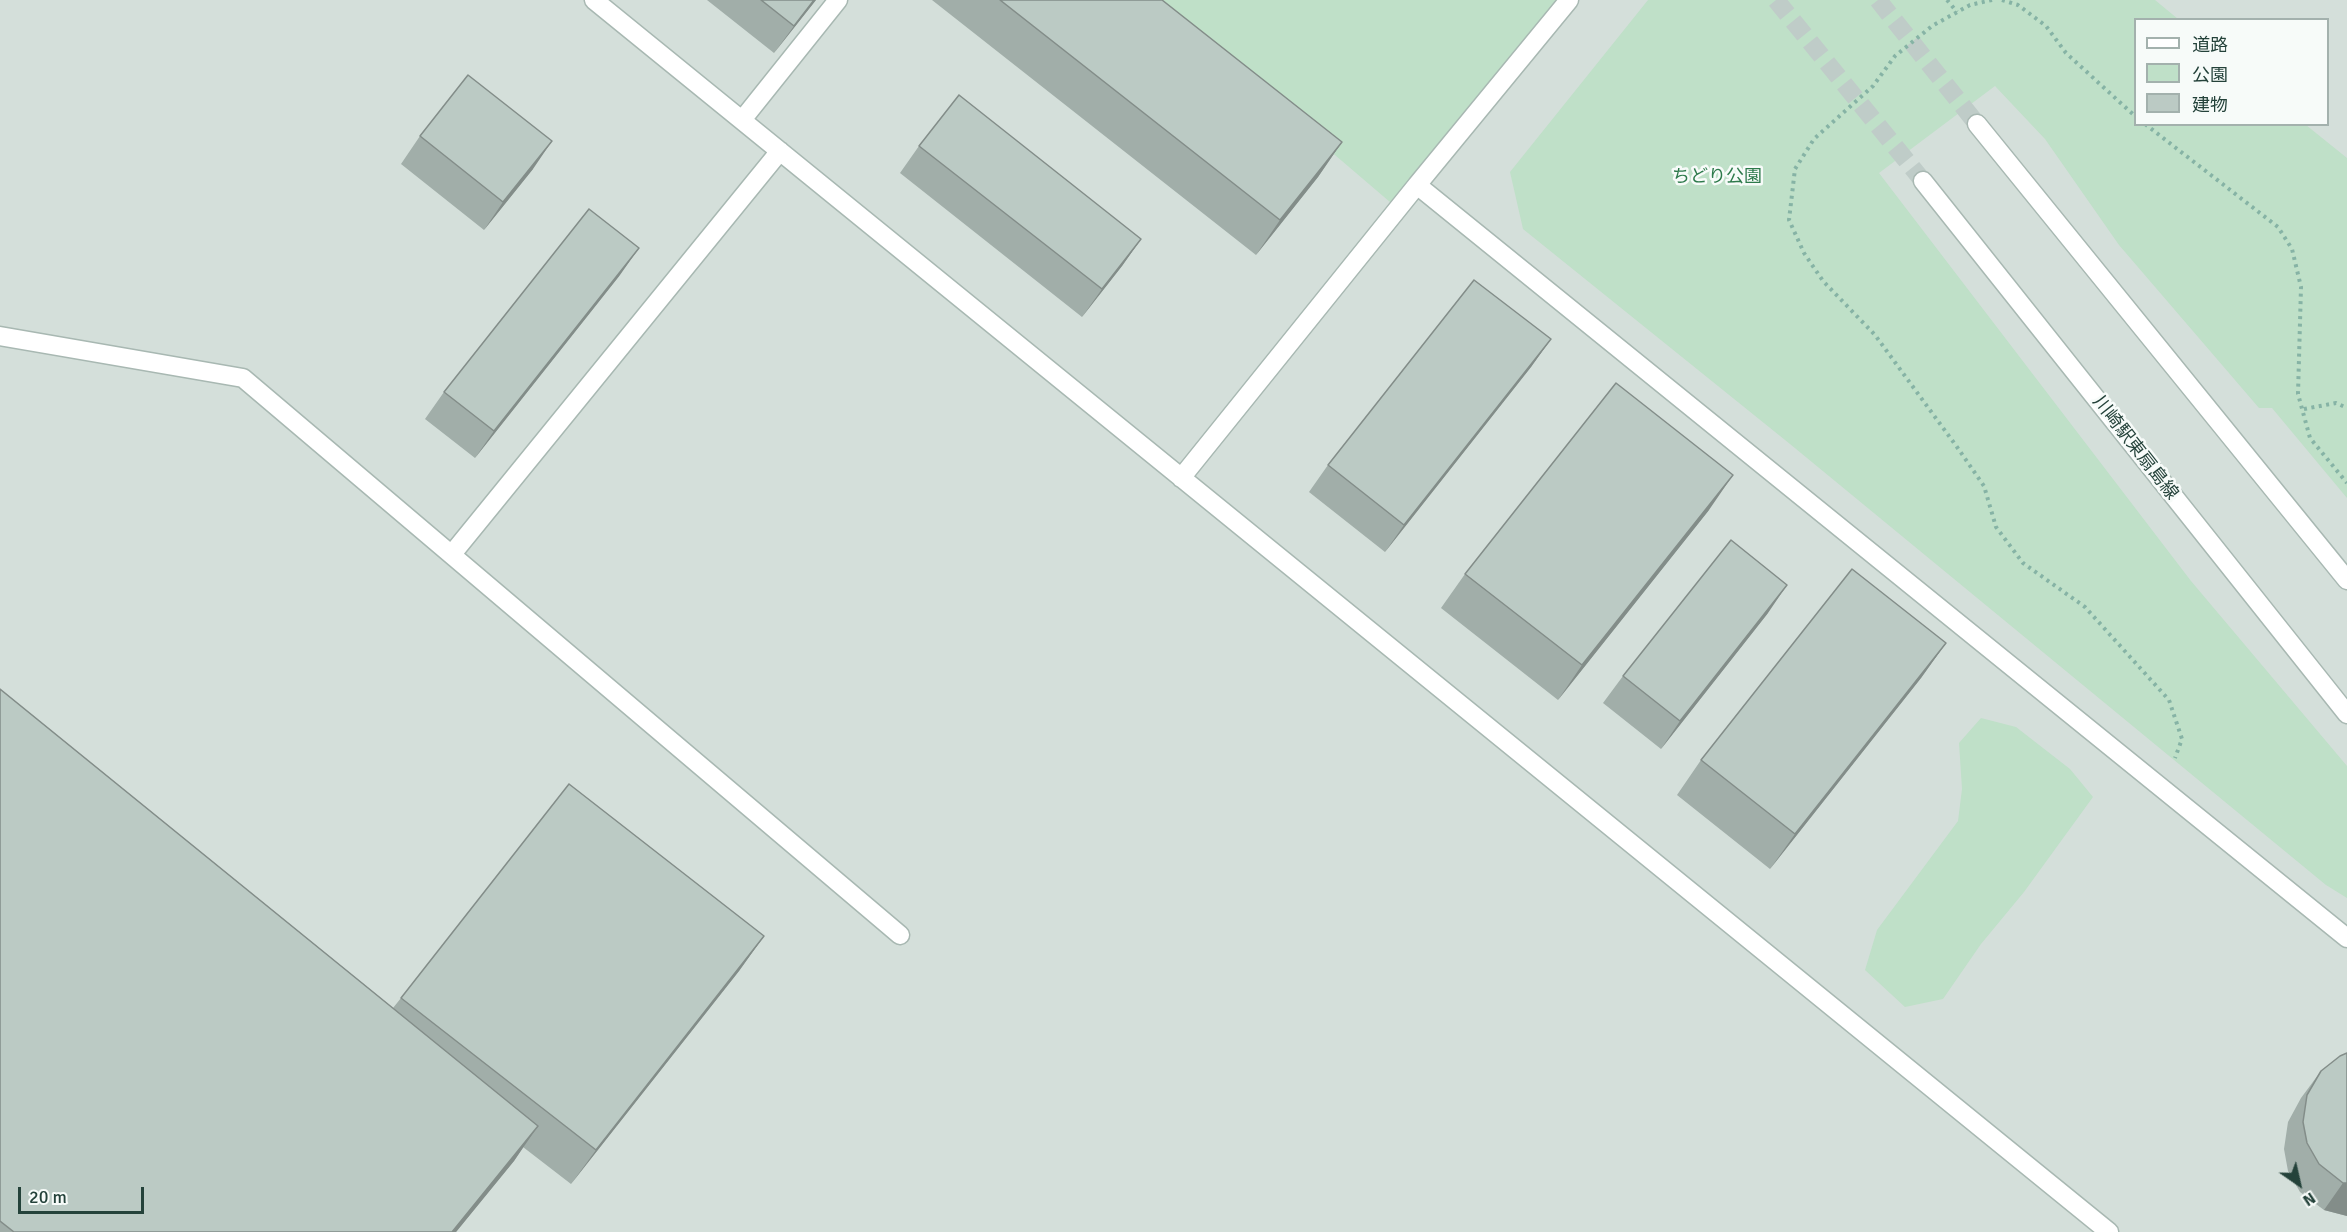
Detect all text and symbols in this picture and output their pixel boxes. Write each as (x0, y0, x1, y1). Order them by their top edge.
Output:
legend (2134, 18, 2329, 126)
text: 道路 (2192, 34, 2228, 56)
text: 公園 (2192, 64, 2228, 86)
text: 建物 (2192, 94, 2228, 116)
park label: ちどり公園 (1672, 166, 1762, 188)
street label: 川崎駅東扇島線 (2088, 392, 2182, 504)
north arrow (2269, 1154, 2329, 1214)
scale bar (21, 1175, 147, 1213)
text: 20 m (29, 1186, 67, 1208)
text: N (2299, 1188, 2319, 1210)

